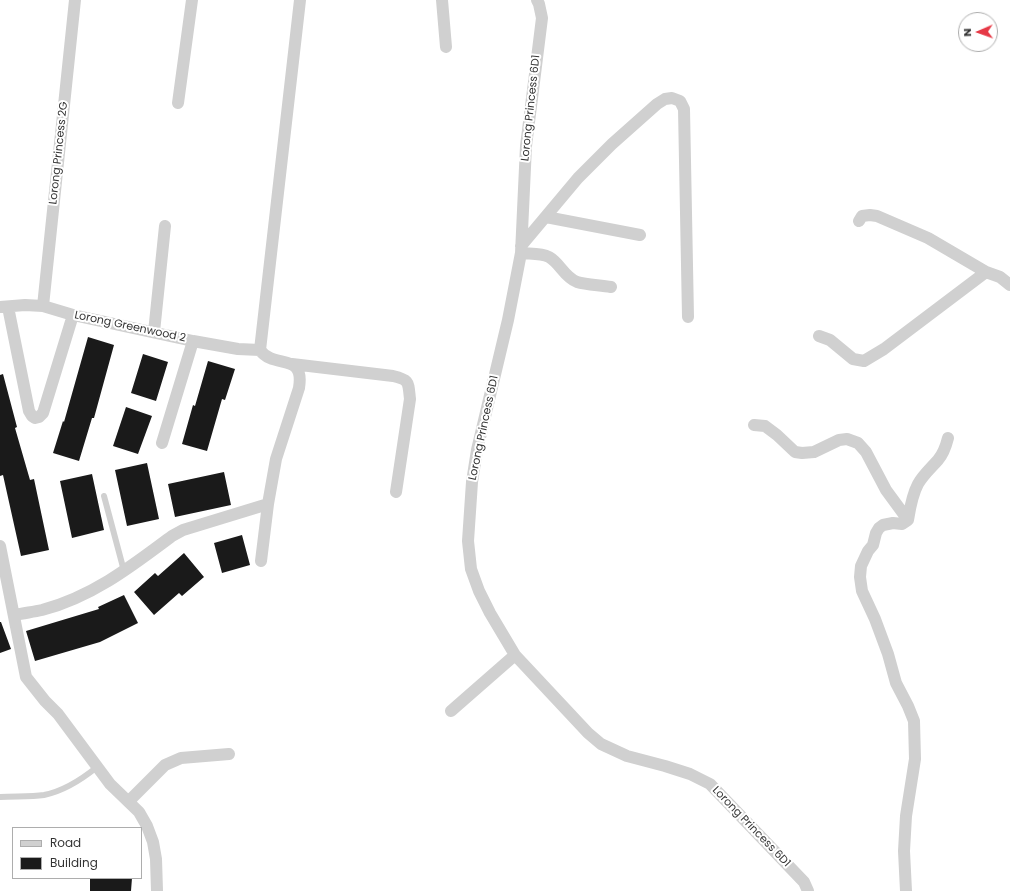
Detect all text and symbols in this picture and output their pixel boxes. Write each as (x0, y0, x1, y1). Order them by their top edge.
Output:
north arrow (958, 12, 998, 52)
text: N (959, 28, 975, 37)
street label: Lorong Princess 6D1 (519, 54, 543, 162)
street label: Lorong Princess 2G (47, 101, 71, 205)
street label: Lorong Greenwood 2 (73, 309, 187, 345)
street label: Lorong Princess 6D1 (466, 374, 502, 482)
street label: Lorong Princess 6D1 (709, 784, 793, 870)
legend (12, 827, 142, 879)
text: Road (50, 834, 81, 851)
text: Building (50, 854, 98, 871)

